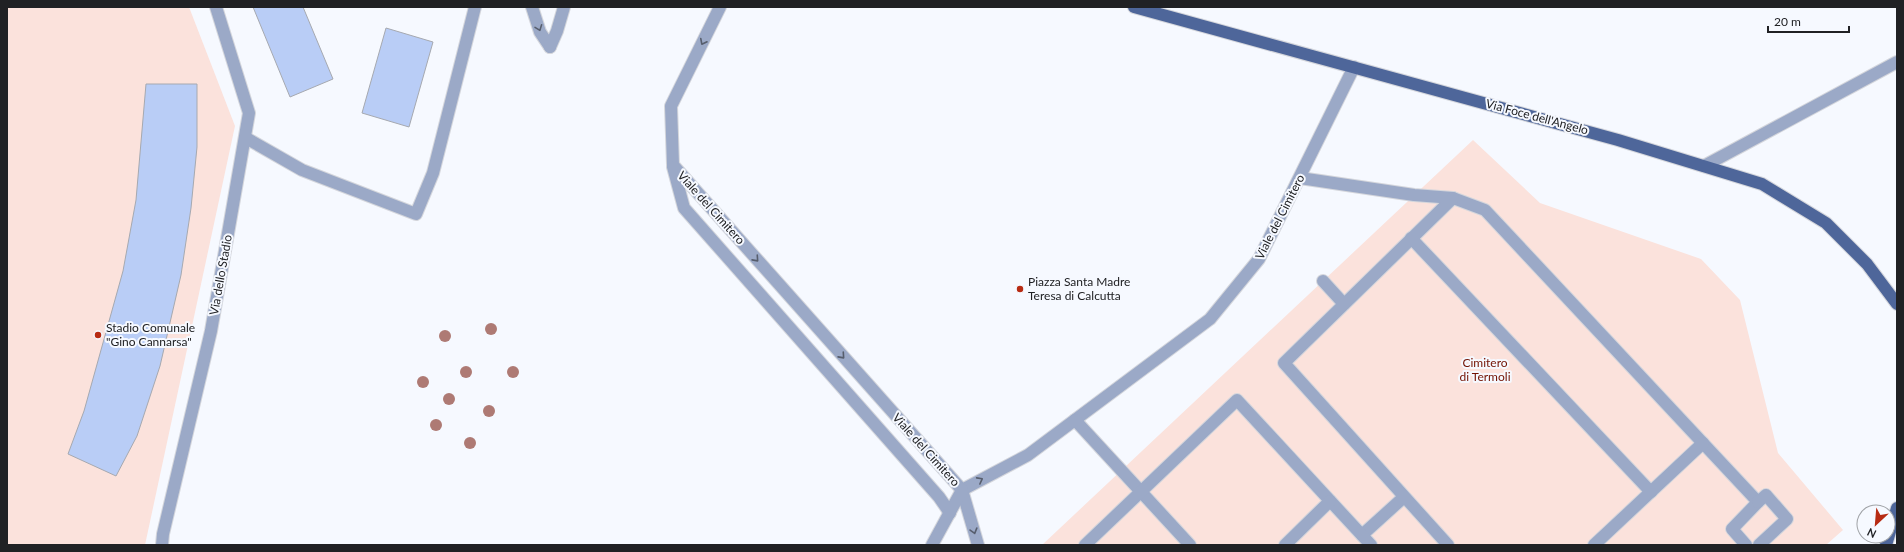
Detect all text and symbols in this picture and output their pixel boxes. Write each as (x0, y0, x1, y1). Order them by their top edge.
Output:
scale bar (1768, 8, 1849, 34)
text: 20 m (1774, 14, 1801, 29)
one-way arrow (534, 25, 542, 32)
one-way arrow (700, 38, 708, 45)
street label: Via Foce dell'Angelo (1484, 96, 1590, 137)
street label: Viale del Cimitero (675, 168, 748, 248)
street label: Viale del Cimitero (1252, 172, 1308, 262)
street label: Via dello Stadio (206, 233, 235, 316)
one-way arrow (751, 254, 758, 261)
place label: Piazza Santa Madre Teresa di Calcutta (1028, 274, 1130, 303)
marker: Piazza Santa Madre Teresa di Calcutta (1015, 284, 1025, 294)
place label: Stadio Comunale "Gino Cannarsa" (106, 320, 195, 349)
marker: Stadio Comunale "Gino Cannarsa" (93, 330, 103, 340)
one-way arrow (838, 351, 845, 359)
park label: Cimitero di Termoli (1459, 355, 1511, 384)
street label: Viale del Cimitero (890, 410, 963, 490)
one-way arrow (976, 478, 983, 485)
north arrow (1856, 504, 1896, 544)
text: N (1865, 526, 1878, 541)
one-way arrow (969, 527, 978, 534)

